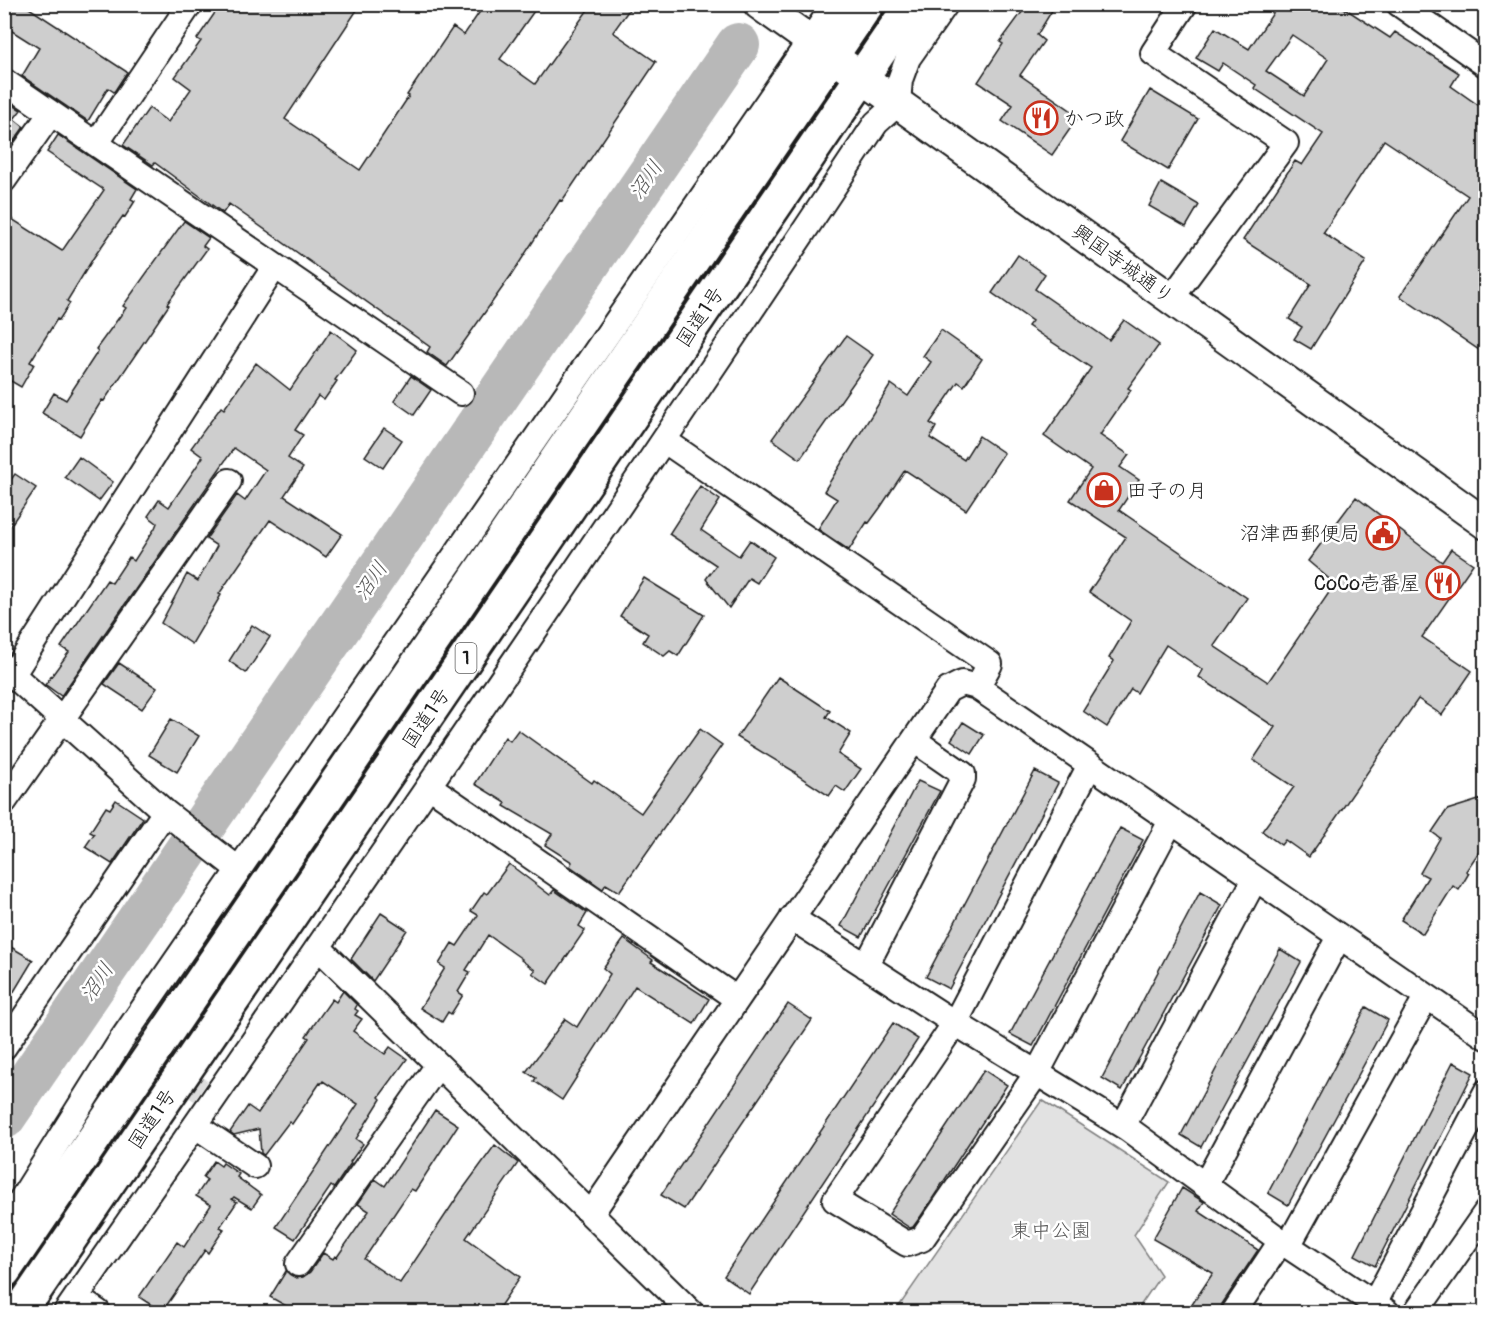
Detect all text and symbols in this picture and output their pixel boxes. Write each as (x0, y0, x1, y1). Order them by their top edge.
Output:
restaurant icon: かつ政 (1023, 100, 1059, 136)
place label: かつ政 (1064, 106, 1124, 131)
water label: 沼川 (623, 155, 669, 205)
street label: 興国寺城通り (1067, 219, 1179, 309)
street label: 国道1号 (671, 282, 729, 352)
shop icon: 田子の月 (1086, 472, 1122, 508)
place label: 田子の月 (1127, 478, 1207, 503)
public building icon: 沼津西郵便局 (1365, 515, 1401, 551)
place label: 沼津西郵便局 (1240, 521, 1360, 546)
water label: 沼川 (348, 556, 394, 606)
restaurant icon: CoCo壱番屋 (1425, 565, 1461, 601)
place label: CoCo壱番屋 (1314, 571, 1420, 596)
road number: 1 (456, 643, 476, 673)
street label: 国道1号 (397, 683, 455, 753)
water label: 沼川 (74, 957, 120, 1007)
street label: 国道1号 (123, 1084, 181, 1154)
park label: 東中公園 (1011, 1218, 1091, 1243)

